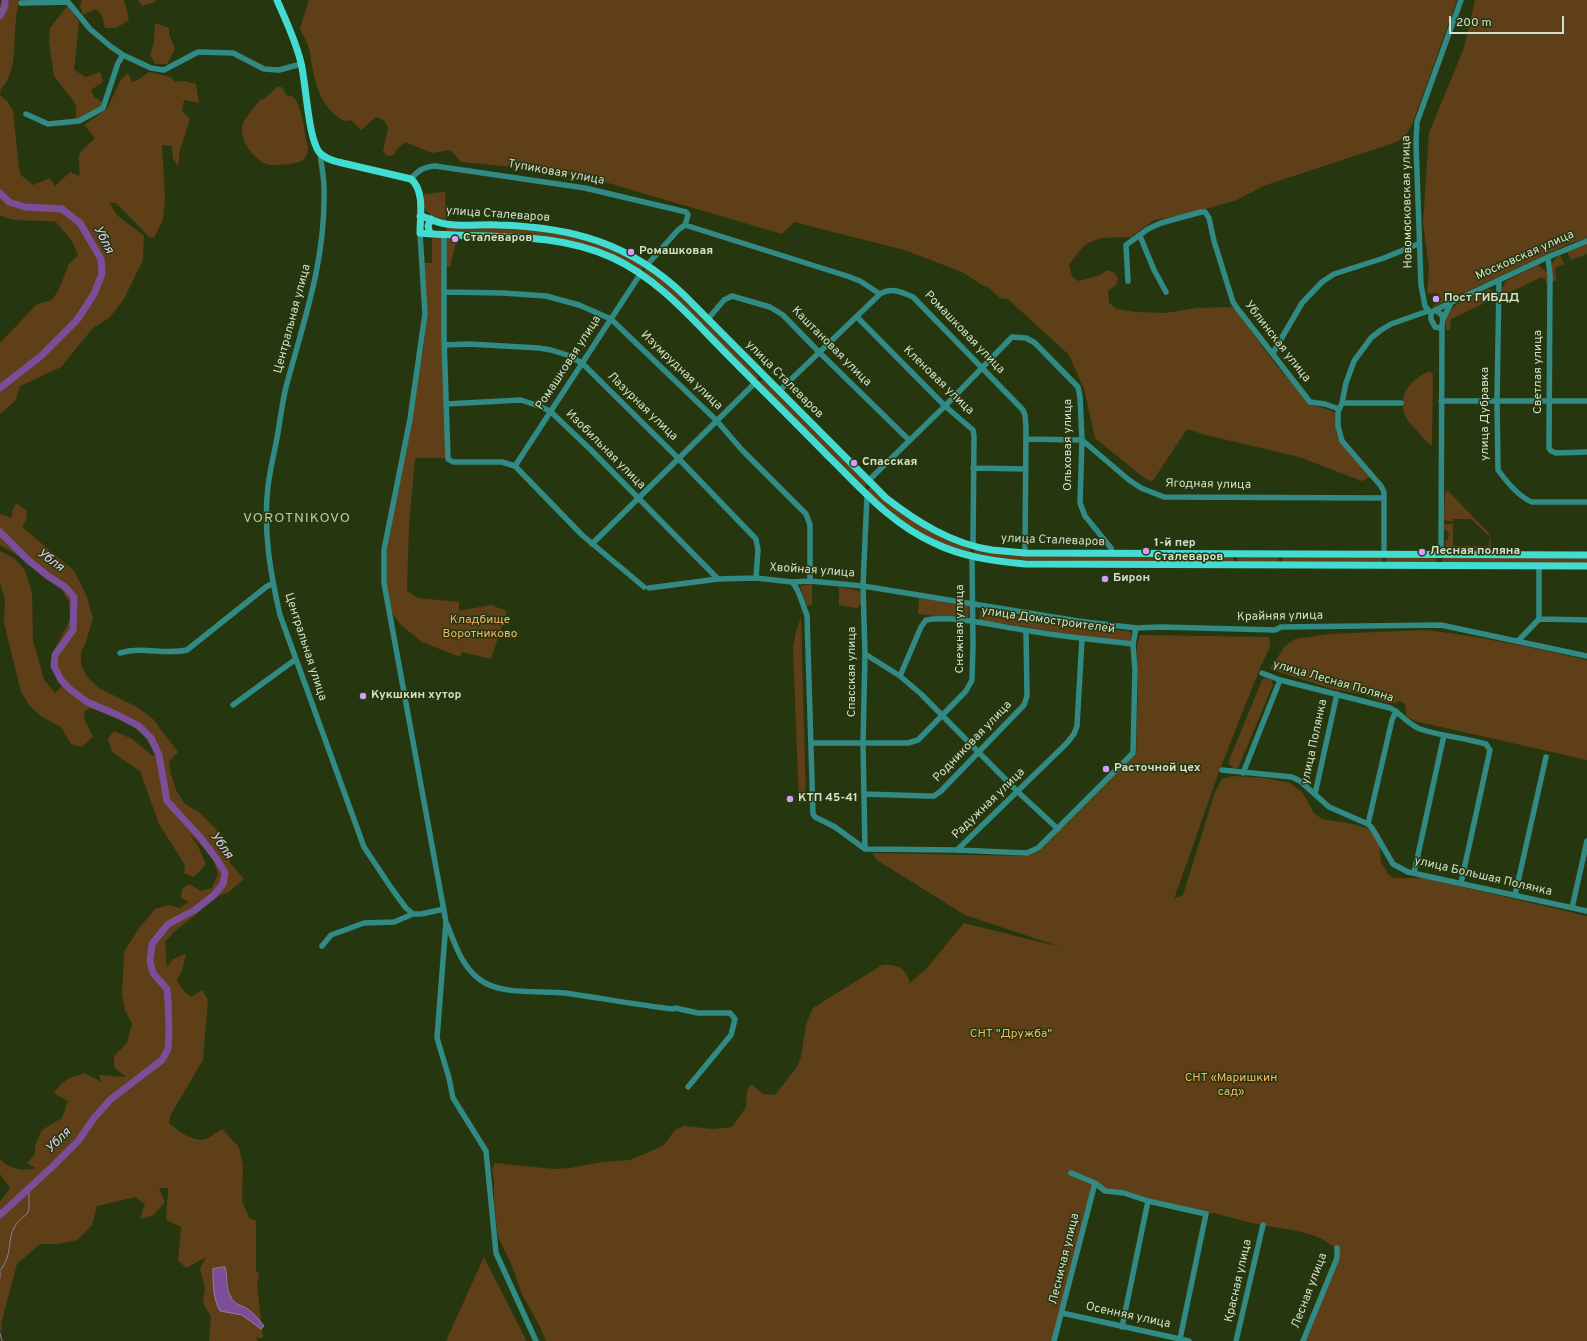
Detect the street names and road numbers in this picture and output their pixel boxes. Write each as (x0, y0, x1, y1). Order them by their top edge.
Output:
street label: Новомосковская улица (1400, 135, 1416, 269)
street label: Тупиковая улица (507, 157, 605, 189)
street label: улица Сталеваров (445, 204, 551, 226)
street label: Московская улица (1474, 228, 1576, 284)
street label: Центральная улица (271, 263, 315, 375)
street label: Ромашковая улица (921, 289, 1007, 377)
street label: Ублинская улица (1241, 299, 1313, 385)
street label: Каштановая улица (788, 304, 874, 390)
street label: Ромашковая улица (533, 313, 605, 413)
street label: Изумрудная улица (637, 328, 725, 414)
street label: Светлая улица (1532, 330, 1546, 414)
street label: улица Сталеваров (742, 338, 826, 422)
street label: Кленовая улица (900, 344, 976, 418)
street label: улица Дубравка (1479, 367, 1493, 461)
street label: Лазурная улица (604, 370, 680, 444)
street label: Ольховая улица (1062, 399, 1076, 491)
street label: Изобильная улица (562, 407, 648, 493)
street label: Ягодная улица (1165, 477, 1251, 493)
street label: улица Сталеваров (1001, 532, 1105, 550)
street label: Хвойная улица (769, 561, 855, 581)
street label: Снежная улица (954, 584, 968, 674)
street label: Центральная улица (281, 591, 329, 703)
street label: улица Домостроителей (980, 604, 1116, 638)
street label: Крайняя улица (1237, 609, 1323, 625)
street label: Спасская улица (846, 627, 860, 717)
street label: улица Лесная Поляна (1271, 658, 1395, 706)
street label: Родниковая улица (931, 698, 1015, 786)
street label: улица Полянка (1299, 698, 1331, 786)
street label: Радужная улица (949, 765, 1029, 843)
street label: улица Большая Полянка (1413, 854, 1553, 900)
street label: Лесничая улица (1047, 1212, 1083, 1306)
street label: Красная улица (1222, 1238, 1256, 1324)
street label: Лесная улица (1289, 1251, 1331, 1331)
street label: Осенняя улица (1084, 1300, 1172, 1332)

